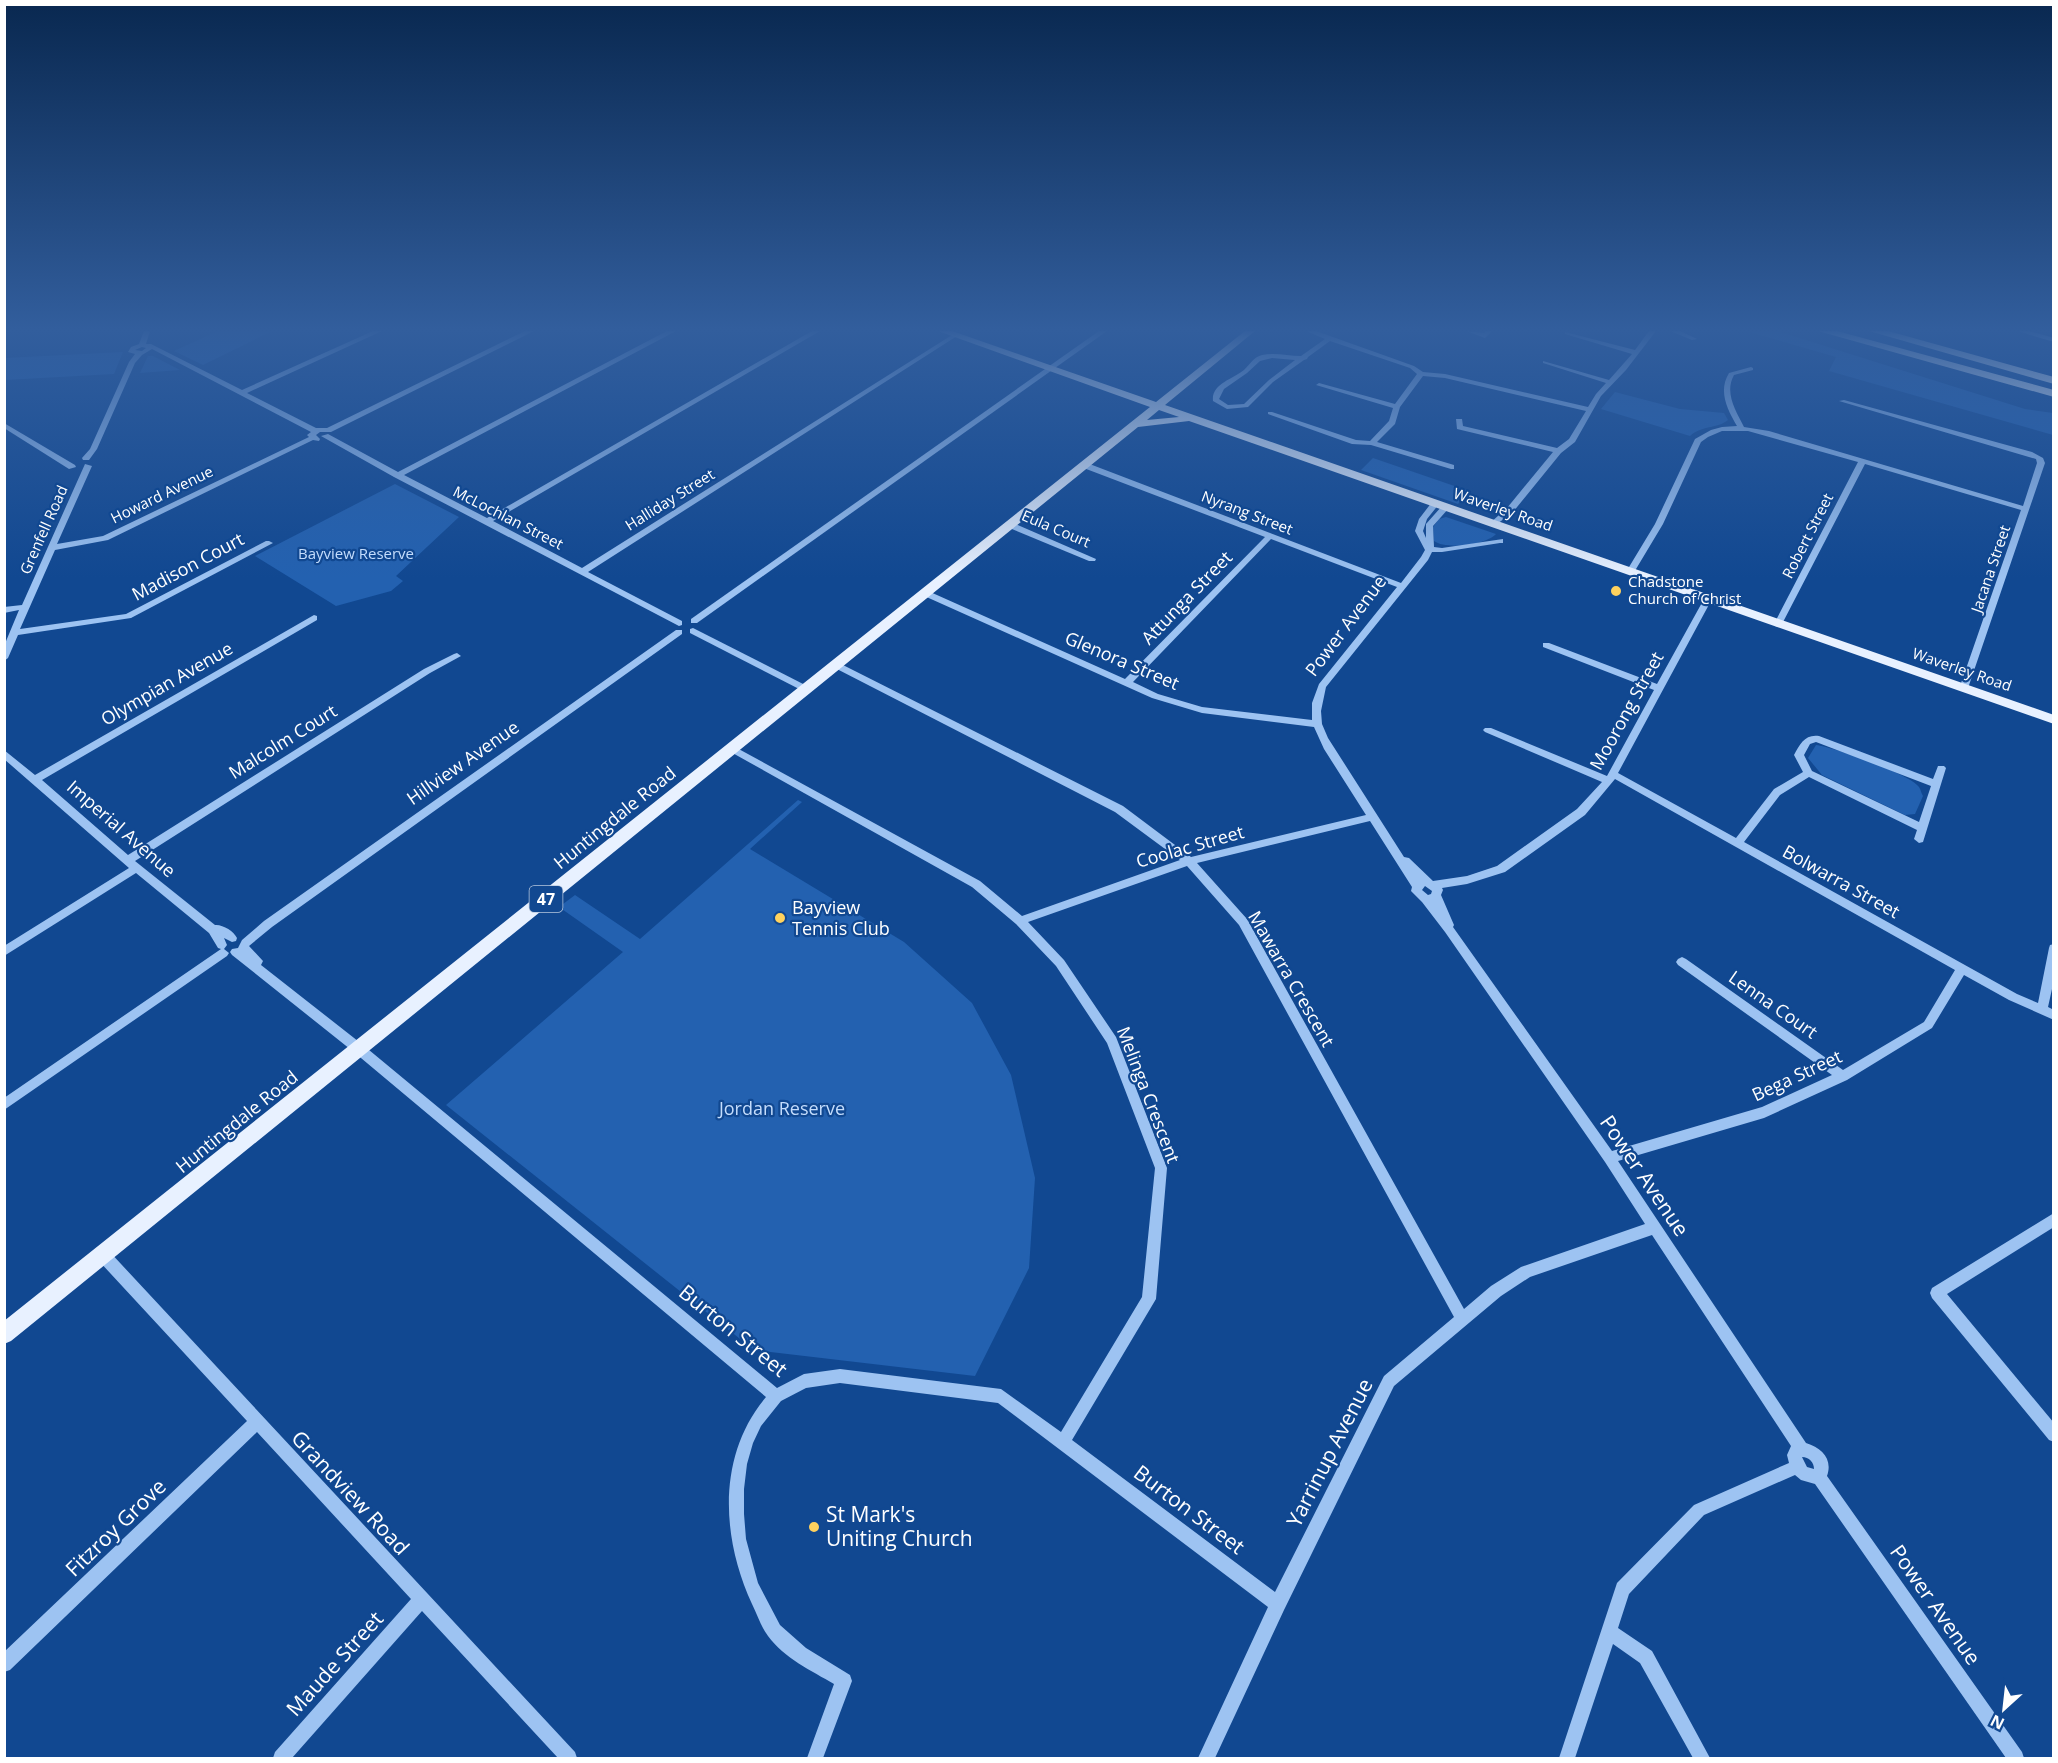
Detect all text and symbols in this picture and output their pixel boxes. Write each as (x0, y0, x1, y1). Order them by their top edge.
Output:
street label: Howard Avenue (107, 461, 216, 528)
street label: Halliday Street (621, 464, 718, 535)
street label: McLochlan Street (450, 481, 567, 553)
street label: Grenfell Road (15, 482, 72, 577)
street label: Waverley Road (1451, 483, 1556, 535)
street label: Nyrang Street (1199, 485, 1296, 539)
street label: Robert Street (1777, 490, 1837, 582)
street label: Eula Court (1019, 505, 1094, 551)
street label: Jacana Street (1965, 522, 2014, 617)
street label: Madison Court (127, 526, 248, 606)
park label: Bayview Reserve (298, 543, 414, 563)
street label: Attunga Street (1136, 545, 1237, 649)
street label: Power Avenue (1299, 570, 1391, 681)
place label: Chadstone Church of Christ (1628, 571, 1741, 608)
marker: Chadstone Church of Christ (1609, 584, 1623, 598)
street label: Glenora Street (1062, 625, 1183, 695)
street label: Olympian Avenue (96, 636, 237, 731)
street label: Waverley Road (1910, 643, 2015, 695)
street label: Moorong Street (1584, 647, 1669, 774)
street label: Malcolm Court (224, 698, 341, 784)
street label: Hillview Avenue (402, 715, 523, 810)
street label: Huntingdale Road (548, 761, 680, 874)
street label: Imperial Avenue (62, 774, 181, 882)
street label: Coolac Street (1133, 819, 1246, 873)
street label: Bolwarra Street (1779, 839, 1904, 923)
road number: 47 (530, 886, 562, 912)
place label: Bayview Tennis Club (792, 895, 890, 940)
street label: Mawarra Crescent (1243, 906, 1341, 1051)
marker: Bayview Tennis Club (773, 911, 787, 925)
street label: Lenna Court (1724, 965, 1823, 1044)
street label: Melinga Crescent (1112, 1023, 1186, 1166)
street label: Bega Street (1748, 1044, 1845, 1106)
street label: Huntingdale Road (170, 1065, 302, 1178)
park label: Jordan Reserve (717, 1096, 845, 1120)
street label: Power Avenue (1594, 1109, 1696, 1242)
street label: Burton Street (673, 1278, 794, 1383)
street label: Yarrinup Avenue (1280, 1374, 1379, 1532)
street label: Grandview Road (286, 1424, 416, 1561)
street label: Burton Street (1128, 1458, 1251, 1560)
street label: Fitzroy Grove (59, 1472, 172, 1582)
place label: St Mark's Uniting Church (826, 1500, 973, 1552)
marker: St Mark's Uniting Church (807, 1520, 821, 1534)
street label: Power Avenue (1884, 1539, 1988, 1670)
street label: Maude Street (280, 1605, 389, 1722)
north arrow (1974, 1679, 2034, 1739)
text: N (1986, 1710, 2008, 1735)

